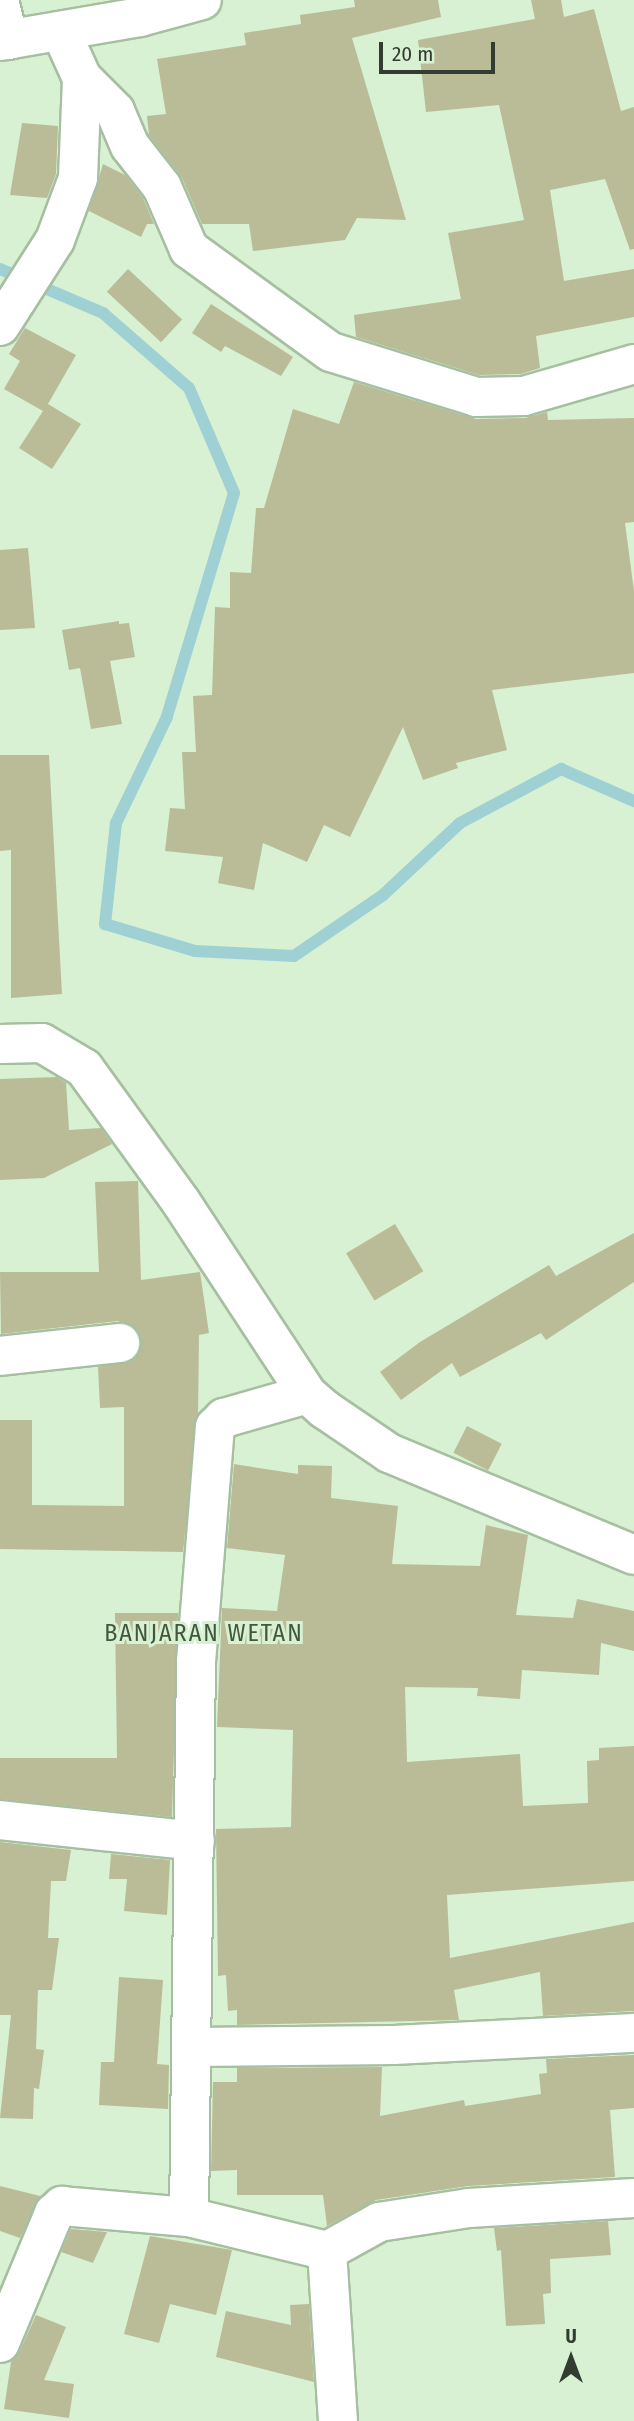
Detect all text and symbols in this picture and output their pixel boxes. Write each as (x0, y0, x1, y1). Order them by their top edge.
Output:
scale bar (382, 28, 498, 72)
text: 20 m (392, 41, 433, 67)
district label: BANJARAN WETAN (106, 1620, 302, 1648)
north arrow (536, 2323, 606, 2393)
text: U (565, 2325, 577, 2348)

